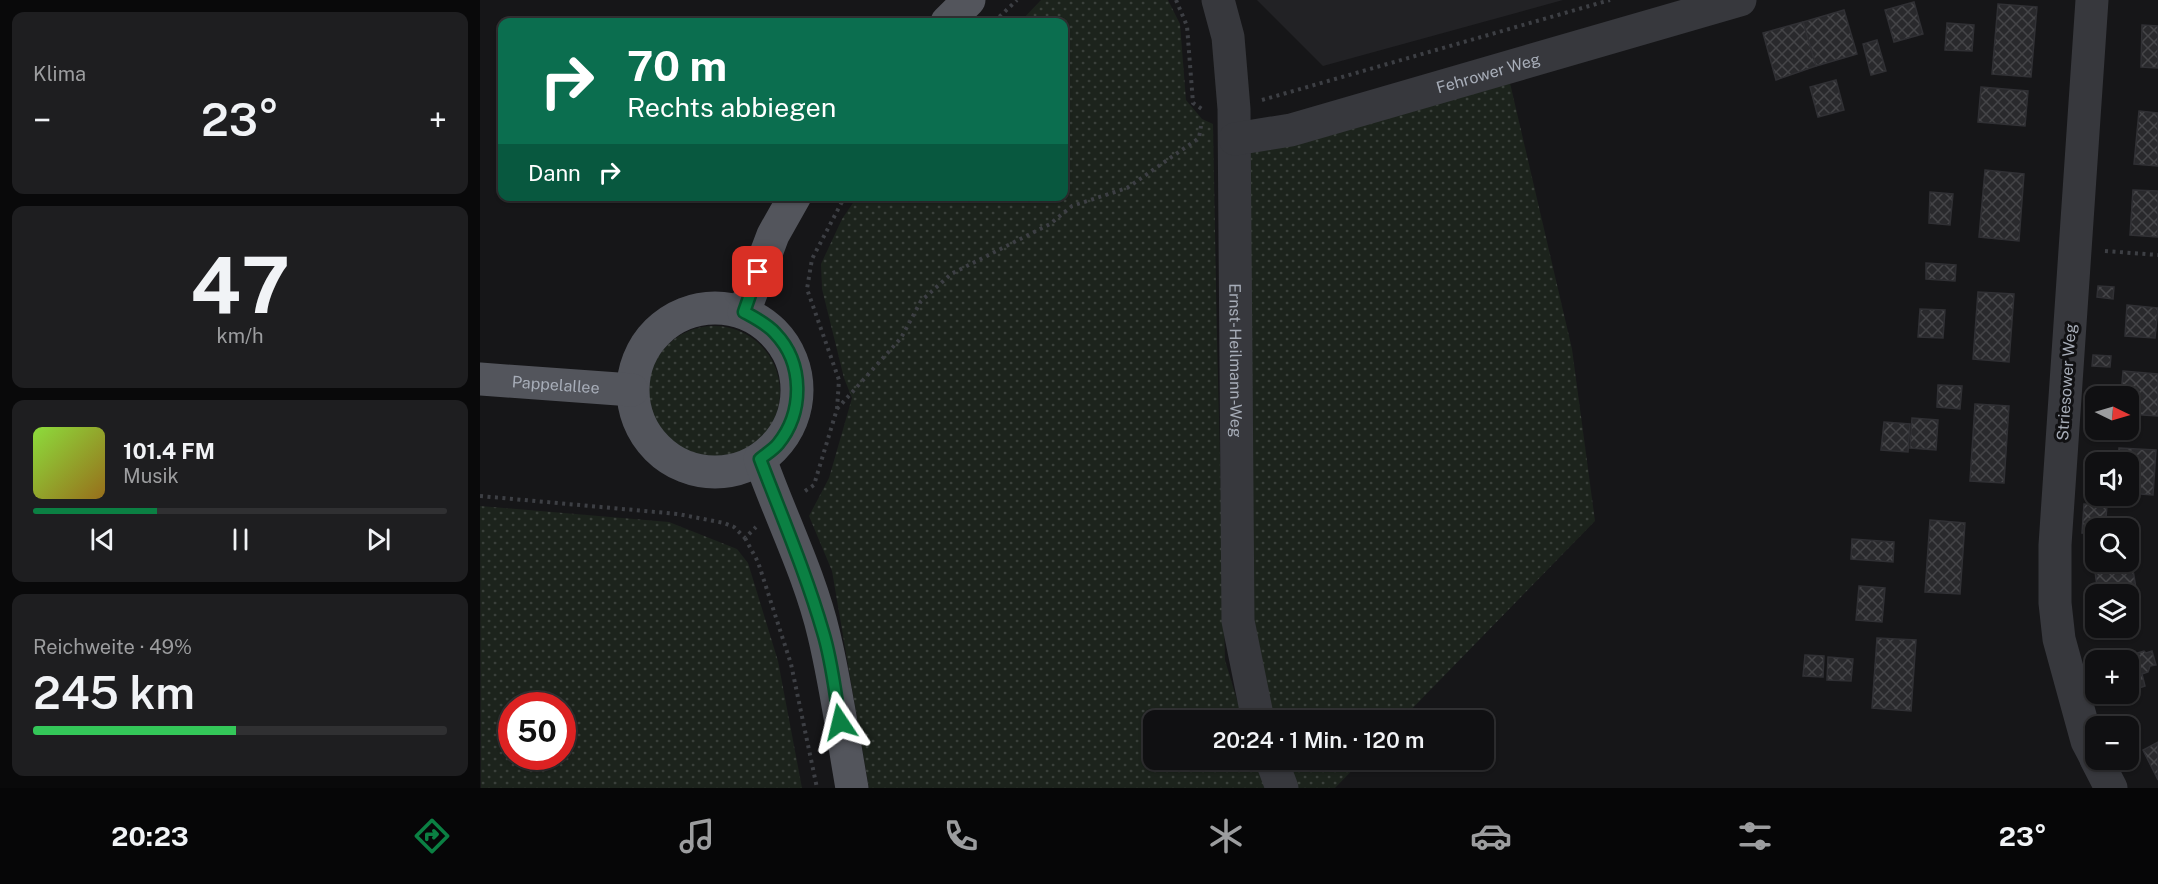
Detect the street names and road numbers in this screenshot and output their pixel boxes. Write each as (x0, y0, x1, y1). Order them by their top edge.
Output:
street label: Fehrower Weg (1434, 49, 1543, 97)
street label: Ernst-Heilmann-Weg (1225, 283, 1246, 438)
street label: Striesower Weg (2053, 323, 2080, 441)
street label: Pappelallee (511, 372, 600, 398)

